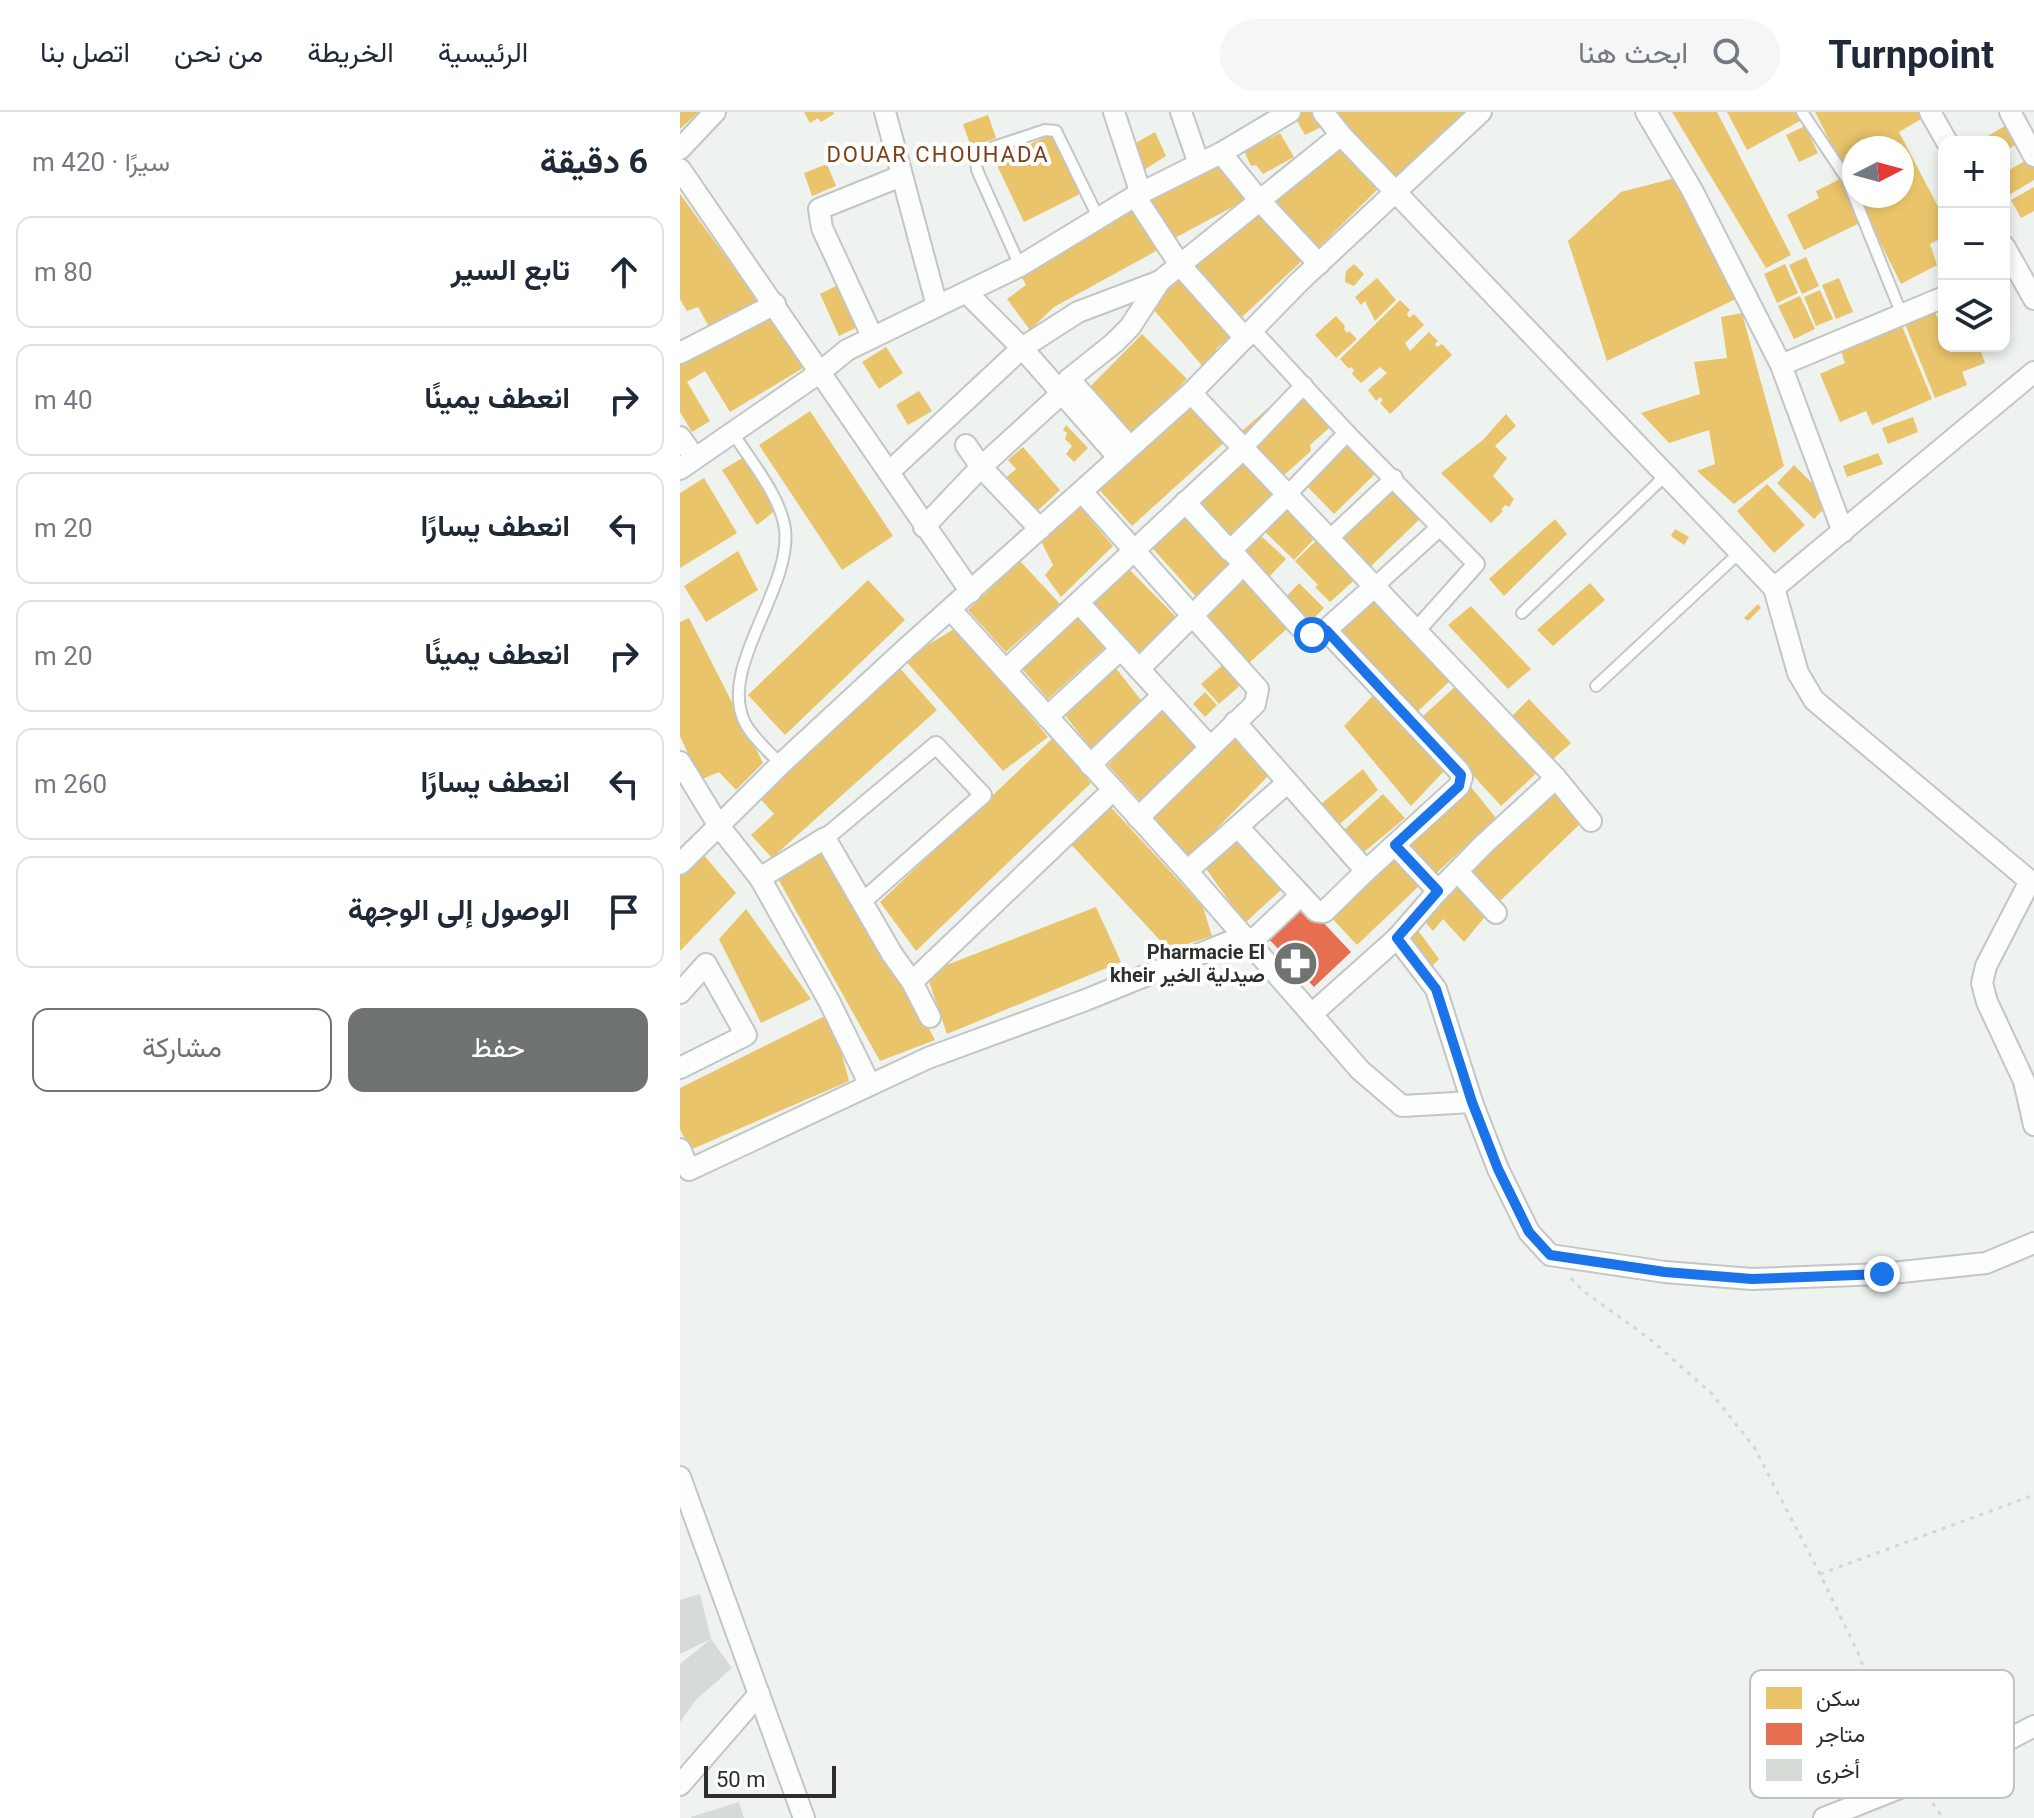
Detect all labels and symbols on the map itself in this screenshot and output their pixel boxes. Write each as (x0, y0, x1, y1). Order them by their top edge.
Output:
north arrow (1842, 136, 1914, 208)
district label: DOUAR CHOUHADA (826, 142, 1050, 167)
route start (1294, 617, 1330, 653)
pharmacy icon: Pharmacie El kheir صيدلية الخير (1272, 939, 1320, 987)
place label: Pharmacie El kheir صيدلية الخير (1110, 940, 1265, 988)
route end (1864, 1256, 1900, 1292)
legend (1750, 1670, 2014, 1798)
text: سكن (1816, 1686, 1860, 1712)
text: متاجر (1815, 1722, 1865, 1748)
text: أخرى (1816, 1758, 1860, 1784)
scale bar (704, 1762, 836, 1798)

